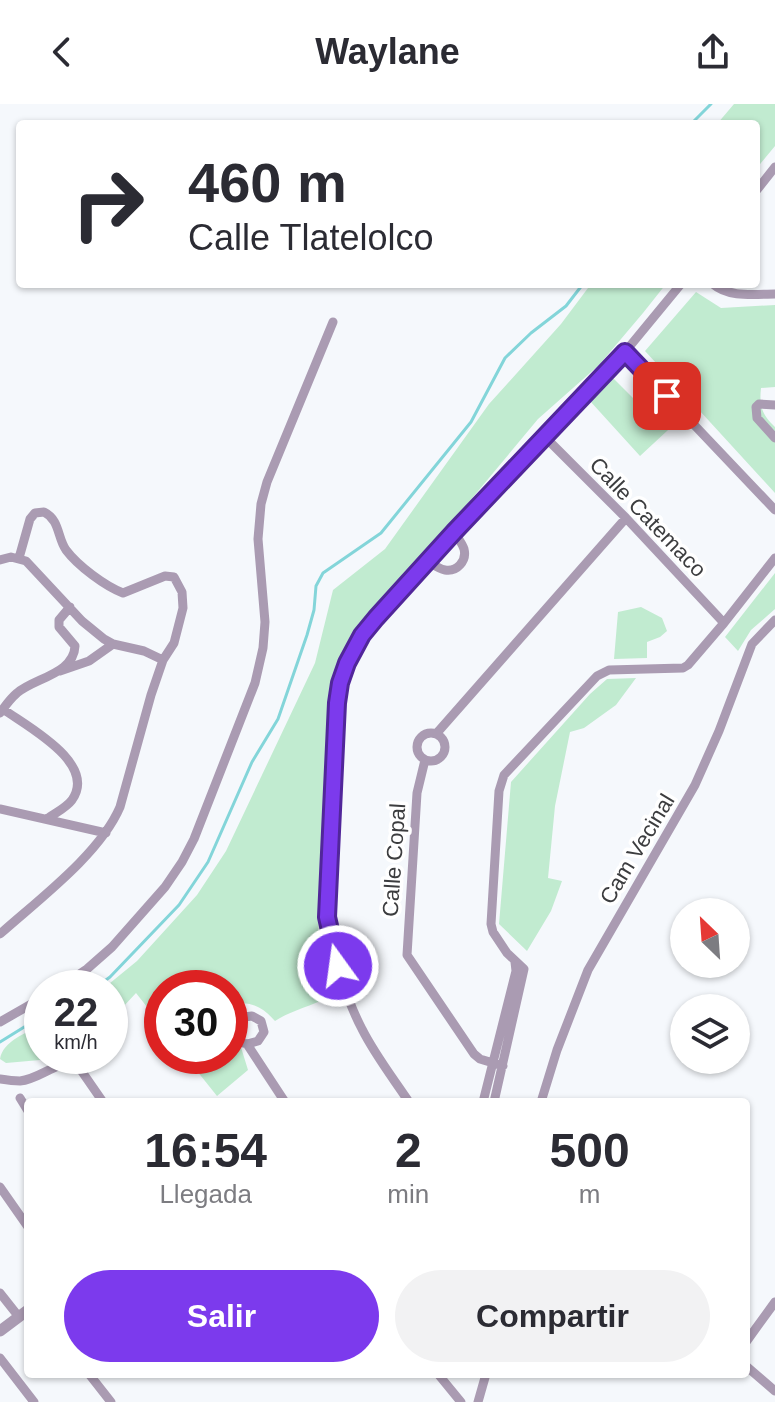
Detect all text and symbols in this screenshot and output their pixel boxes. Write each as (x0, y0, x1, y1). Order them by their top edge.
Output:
icon: back (40, 30, 84, 74)
icon: share (691, 30, 735, 74)
text: Waylane (315, 31, 460, 72)
text: 460 m (188, 151, 347, 214)
icon: right (56, 152, 160, 256)
text: Calle Tlatelolco (188, 217, 433, 258)
pin (633, 362, 701, 430)
icon: arrive (645, 374, 689, 418)
street label: Calle Catemaco (585, 452, 711, 582)
street label: Cam Vecinal (594, 790, 680, 908)
street label: Calle Copal (378, 802, 410, 918)
north arrow (670, 898, 750, 978)
map controls (670, 898, 750, 1074)
position arrow (296, 924, 380, 1008)
speed limit sign: 30 (144, 970, 248, 1074)
text: 22 (54, 990, 98, 1034)
button: layers (670, 994, 750, 1074)
text: km/h (54, 1031, 98, 1053)
text: 16:54 (144, 1124, 267, 1177)
text: 2 (395, 1124, 422, 1177)
text: 500 (550, 1124, 630, 1177)
text: Llegada (159, 1179, 252, 1209)
text: min (387, 1179, 429, 1209)
text: m (579, 1179, 600, 1209)
button: Salir (64, 1270, 379, 1362)
button: Compartir (395, 1270, 710, 1362)

